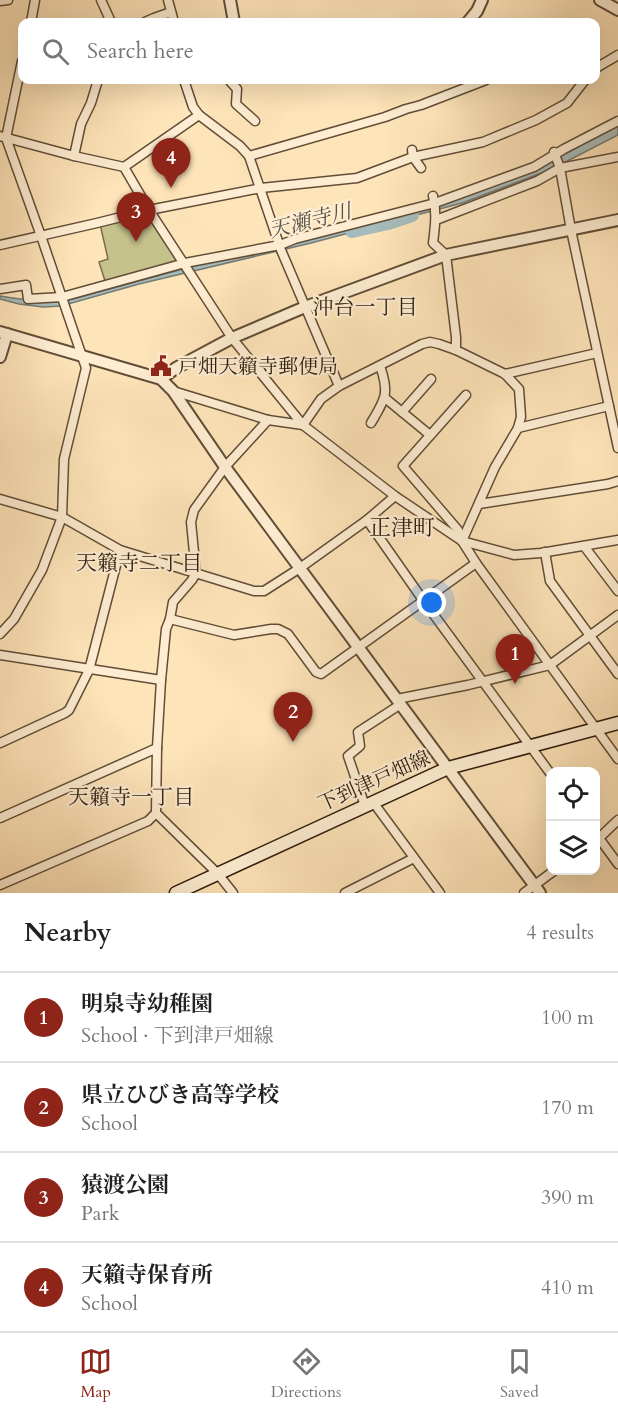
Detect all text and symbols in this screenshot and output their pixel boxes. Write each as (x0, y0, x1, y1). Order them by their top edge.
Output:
search box (18, 18, 600, 84)
icon: search (39, 35, 72, 68)
text: Search here (87, 36, 194, 66)
pin: 4 (152, 138, 190, 188)
pin: 3 (116, 192, 156, 242)
water label: 天瀬寺川 (266, 196, 356, 245)
district label: 沖台一丁目 (313, 293, 418, 322)
place label: 戸畑天籟寺郵便局 (178, 353, 338, 380)
public building icon: 戸畑天籟寺郵便局 (149, 354, 173, 378)
district label: 正津町 (369, 513, 435, 543)
district label: 天籟寺二丁目 (76, 549, 202, 578)
your location (417, 588, 446, 617)
pin: 1 (496, 634, 534, 684)
pin: 2 (274, 692, 312, 742)
street label: 下到津戸畑線 (314, 744, 434, 818)
map controls (546, 767, 600, 875)
button: locate (546, 767, 600, 821)
district label: 天籟寺一丁目 (68, 783, 194, 812)
button: layers (546, 821, 600, 875)
text: Nearby (24, 915, 112, 950)
text: 4 results (526, 919, 594, 946)
text: 明泉寺幼稚園 (81, 989, 213, 1019)
text: 1 (38, 1004, 49, 1031)
text: 100 m (541, 1004, 594, 1031)
text: School · 下到津戸畑線 (81, 1022, 274, 1049)
text: 県立ひびき高等学校 (81, 1080, 279, 1110)
text: 2 (38, 1094, 49, 1121)
text: 170 m (541, 1094, 594, 1121)
text: School (81, 1110, 138, 1137)
text: 猿渡公園 (81, 1170, 169, 1200)
text: 3 (38, 1184, 49, 1211)
text: 390 m (541, 1184, 594, 1211)
text: Park (81, 1200, 119, 1227)
text: 天籟寺保育所 (81, 1260, 213, 1290)
text: 4 (38, 1274, 49, 1301)
text: 410 m (541, 1274, 594, 1301)
text: School (81, 1290, 138, 1317)
tab: Map (79, 1345, 112, 1403)
tab: Directions (271, 1345, 341, 1403)
tab: Saved (500, 1345, 539, 1403)

